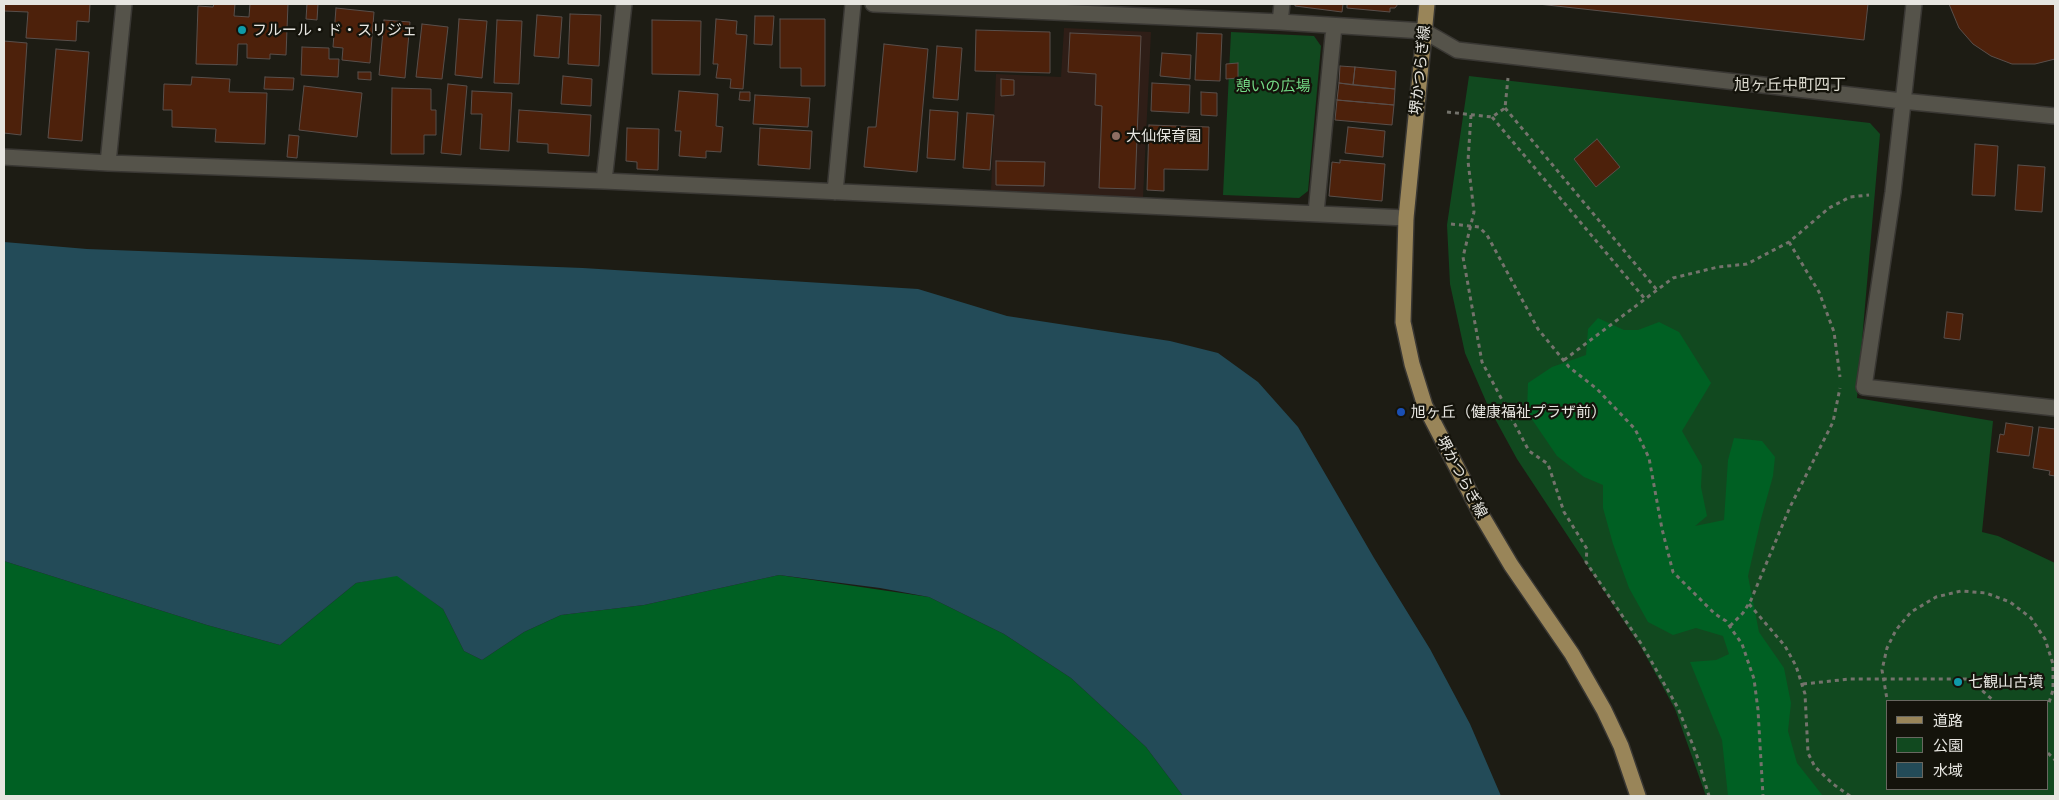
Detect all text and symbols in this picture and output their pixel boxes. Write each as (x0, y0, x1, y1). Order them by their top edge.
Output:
place label: フルール・ド・スリジェ (252, 21, 417, 39)
marker: フルール・ド・スリジェ (236, 24, 248, 36)
street label: 堺かつらぎ線 (1406, 24, 1434, 116)
district label: 旭ヶ丘中町四丁 (1734, 75, 1846, 95)
park label: 憩いの広場 (1236, 77, 1310, 95)
place label: 大仙保育園 (1126, 127, 1201, 145)
marker: 大仙保育園 (1110, 130, 1122, 142)
place label: 旭ヶ丘（健康福祉プラザ前） (1411, 403, 1606, 421)
marker: 旭ヶ丘（健康福祉プラザ前） (1395, 406, 1407, 418)
street label: 堺かつらぎ線 (1433, 433, 1491, 521)
place label: 七観山古墳 (1968, 673, 2043, 691)
marker: 七観山古墳 (1952, 676, 1964, 688)
legend (1886, 700, 2049, 790)
text: 道路 (1933, 711, 1963, 729)
text: 公園 (1933, 736, 1963, 754)
text: 水域 (1933, 761, 1963, 779)

